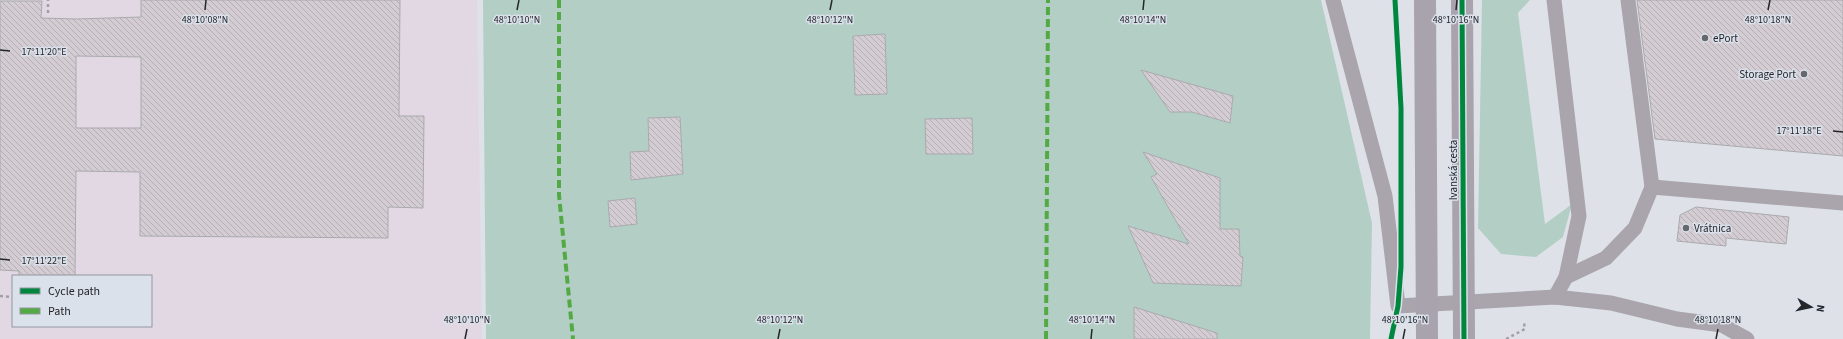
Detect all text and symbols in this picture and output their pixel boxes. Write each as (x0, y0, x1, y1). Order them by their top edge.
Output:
text: 48°10'08"N (182, 13, 228, 27)
text: 48°10'10"N (494, 13, 540, 27)
text: 48°10'12"N (807, 13, 853, 27)
text: 48°10'14"N (1120, 13, 1166, 27)
text: 48°10'16"N (1433, 13, 1479, 27)
text: 48°10'18"N (1745, 13, 1791, 27)
place label: ePort (1713, 31, 1738, 46)
marker: ePort (1700, 33, 1710, 43)
text: 17°11'20"E (21, 45, 67, 59)
place label: Storage Port (1739, 67, 1796, 82)
marker: Storage Port (1799, 69, 1809, 79)
text: 17°11'18"E (1776, 124, 1822, 138)
street label: Ivanská cesta (1446, 140, 1461, 200)
place label: Vrátnica (1694, 221, 1731, 236)
marker: Vrátnica (1681, 223, 1691, 233)
text: 17°11'22"E (21, 254, 67, 268)
legend (12, 275, 152, 327)
text: Cycle path (48, 283, 100, 300)
north arrow (1791, 287, 1831, 327)
text: Path (48, 303, 71, 320)
text: N (1812, 304, 1828, 313)
text: 48°10'10"N (444, 313, 490, 327)
text: 48°10'12"N (757, 313, 803, 327)
text: 48°10'14"N (1069, 313, 1115, 327)
text: 48°10'16"N (1382, 313, 1428, 327)
text: 48°10'18"N (1695, 313, 1741, 327)

